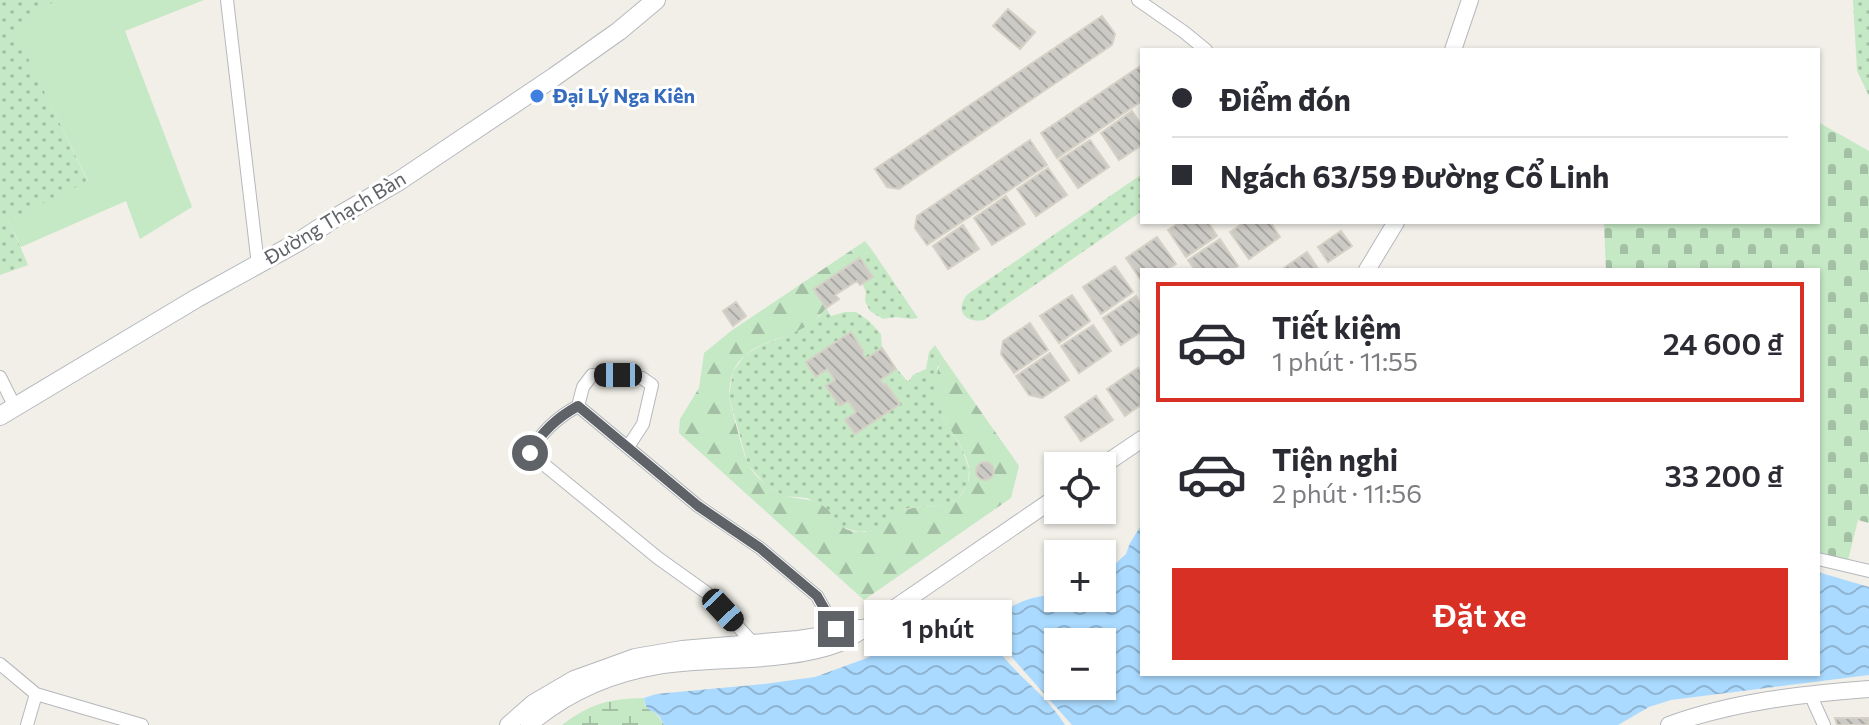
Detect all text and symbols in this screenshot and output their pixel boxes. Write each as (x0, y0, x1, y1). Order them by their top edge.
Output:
text: Điểm đón (1220, 80, 1351, 117)
place label: Đại Lý Nga Kiên (552, 83, 695, 108)
marker: Đại Lý Nga Kiên (528, 87, 546, 105)
text: Ngách 63/59 Đường Cổ Linh (1220, 157, 1609, 194)
street label: Đường Thạch Bàn (259, 165, 410, 269)
icon: car (1176, 306, 1248, 378)
text: Tiết kiệm (1272, 308, 1401, 345)
text: 24 600 ₫ (1663, 324, 1784, 361)
text: 1 phút · 11:55 (1272, 345, 1418, 376)
car (594, 363, 642, 387)
route start (512, 435, 548, 471)
icon: car (1176, 438, 1248, 510)
text: Tiện nghi (1272, 440, 1398, 477)
map controls (1044, 452, 1116, 700)
button: locate (1044, 452, 1116, 524)
text: 33 200 ₫ (1665, 456, 1784, 493)
text: 2 phút · 11:56 (1272, 477, 1422, 508)
button: + (1044, 540, 1116, 612)
button: Đặt xe (1172, 568, 1788, 660)
car (698, 584, 748, 636)
callout: 1 phút (864, 601, 1012, 657)
route end (818, 611, 854, 647)
text: 1 phút (902, 612, 974, 643)
button: − (1044, 628, 1116, 700)

